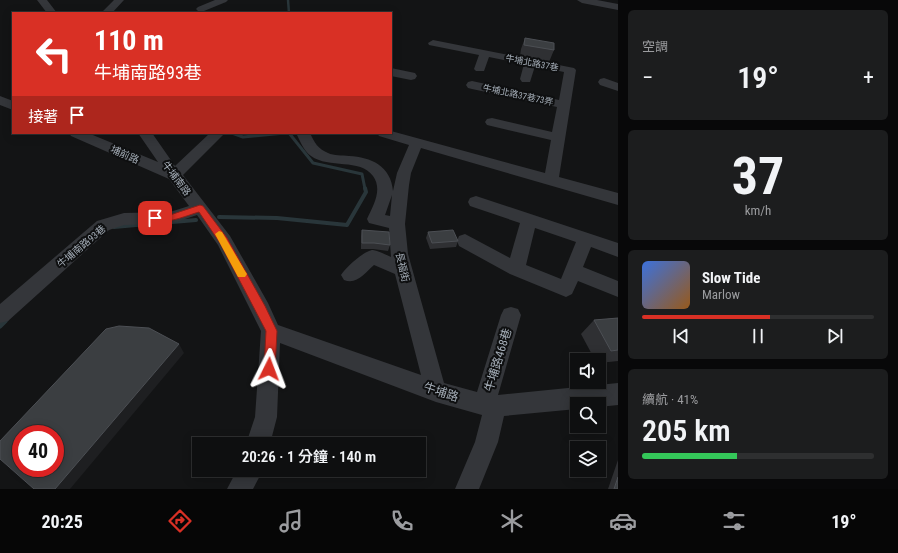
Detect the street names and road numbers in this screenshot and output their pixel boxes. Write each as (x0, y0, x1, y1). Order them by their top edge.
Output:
street label: 牛埔北路37巷 (505, 52, 560, 73)
street label: 牛埔北路37巷73弄 (482, 82, 554, 107)
street label: 埔前路 (109, 144, 141, 165)
street label: 牛埔南路 (160, 159, 193, 198)
street label: 牛埔南路93巷 (55, 223, 108, 270)
street label: 長福街 (394, 251, 411, 283)
street label: 牛埔路468巷 (482, 326, 514, 394)
street label: 牛埔路 (422, 380, 460, 404)

